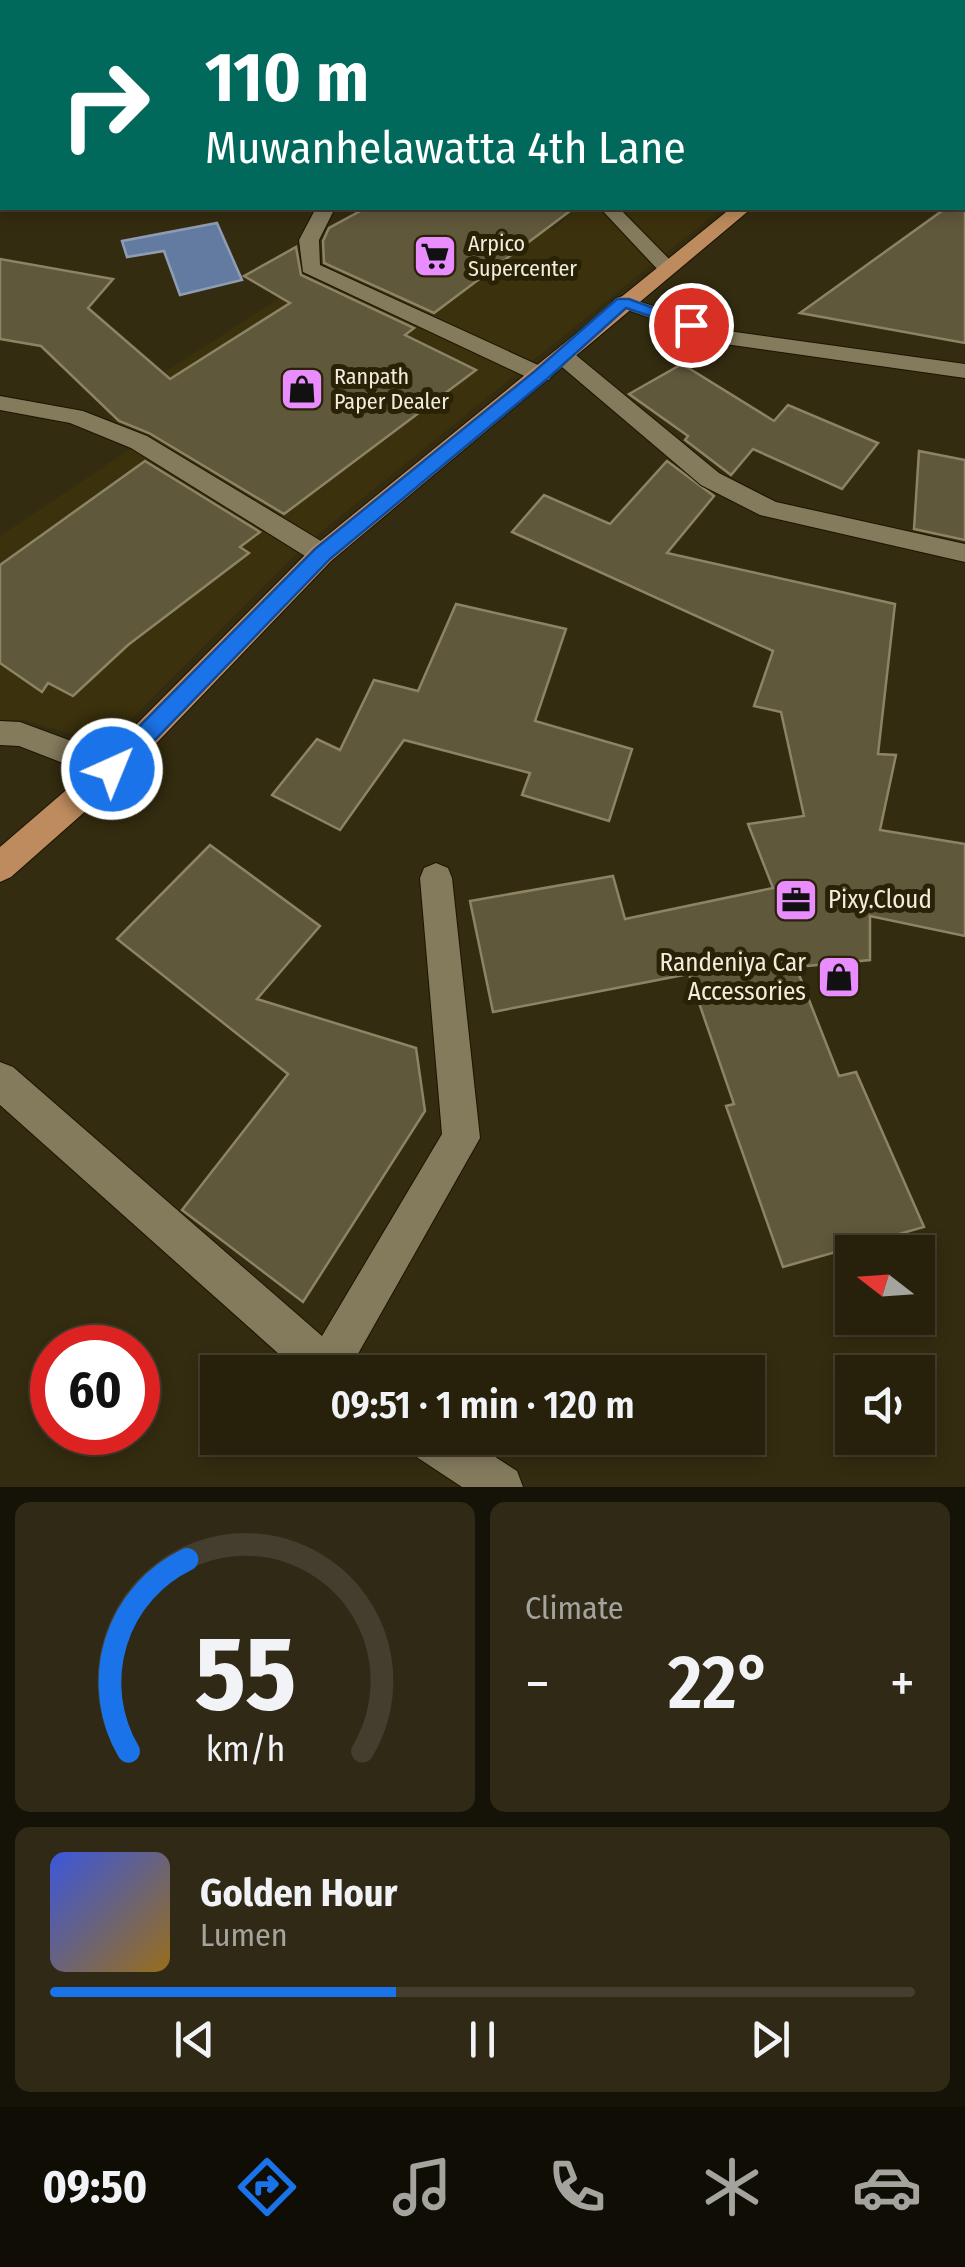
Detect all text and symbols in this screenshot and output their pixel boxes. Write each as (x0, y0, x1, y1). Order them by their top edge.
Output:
text: 110 m (205, 36, 369, 120)
icon: right (40, 40, 170, 170)
text: Muwanhelawatta 4th Lane (205, 121, 686, 175)
place label: Arpico Supercenter (468, 230, 577, 282)
supermarket icon: Arpico Supercenter (412, 233, 458, 279)
pin (649, 283, 734, 368)
icon: arrive (664, 298, 719, 353)
place label: Ranpath Paper Dealer (334, 363, 449, 415)
shop icon: Ranpath Paper Dealer (279, 366, 325, 412)
position arrow (60, 717, 164, 821)
office icon: Pixy.Cloud (773, 877, 819, 923)
place label: Pixy.Cloud (828, 885, 932, 915)
place label: Randeniya Car Accessories (660, 948, 806, 1007)
shop icon: Randeniya Car Accessories (816, 954, 862, 1000)
north arrow (835, 1235, 935, 1335)
map controls (835, 1235, 935, 1455)
speed limit sign: 60 (30, 1325, 160, 1455)
button: sound (835, 1355, 935, 1455)
text: 09:51 · 1 min · 120 m (330, 1382, 635, 1428)
text: Climate (525, 1589, 624, 1627)
text: 55 (194, 1612, 296, 1737)
text: 22° (668, 1638, 772, 1728)
text: − (525, 1651, 550, 1717)
text: + (890, 1651, 915, 1717)
text: km/h (205, 1728, 285, 1770)
text: Golden Hour (200, 1870, 398, 1916)
text: Lumen (200, 1916, 288, 1954)
icon: previous (167, 2012, 222, 2067)
icon: pause (455, 2012, 510, 2067)
icon: next (743, 2012, 798, 2067)
icon: directions (232, 2152, 302, 2222)
icon: music (387, 2152, 457, 2222)
icon: phone (542, 2152, 612, 2222)
icon: climate (697, 2152, 767, 2222)
icon: car (852, 2152, 922, 2222)
text: 09:50 (43, 2160, 147, 2214)

